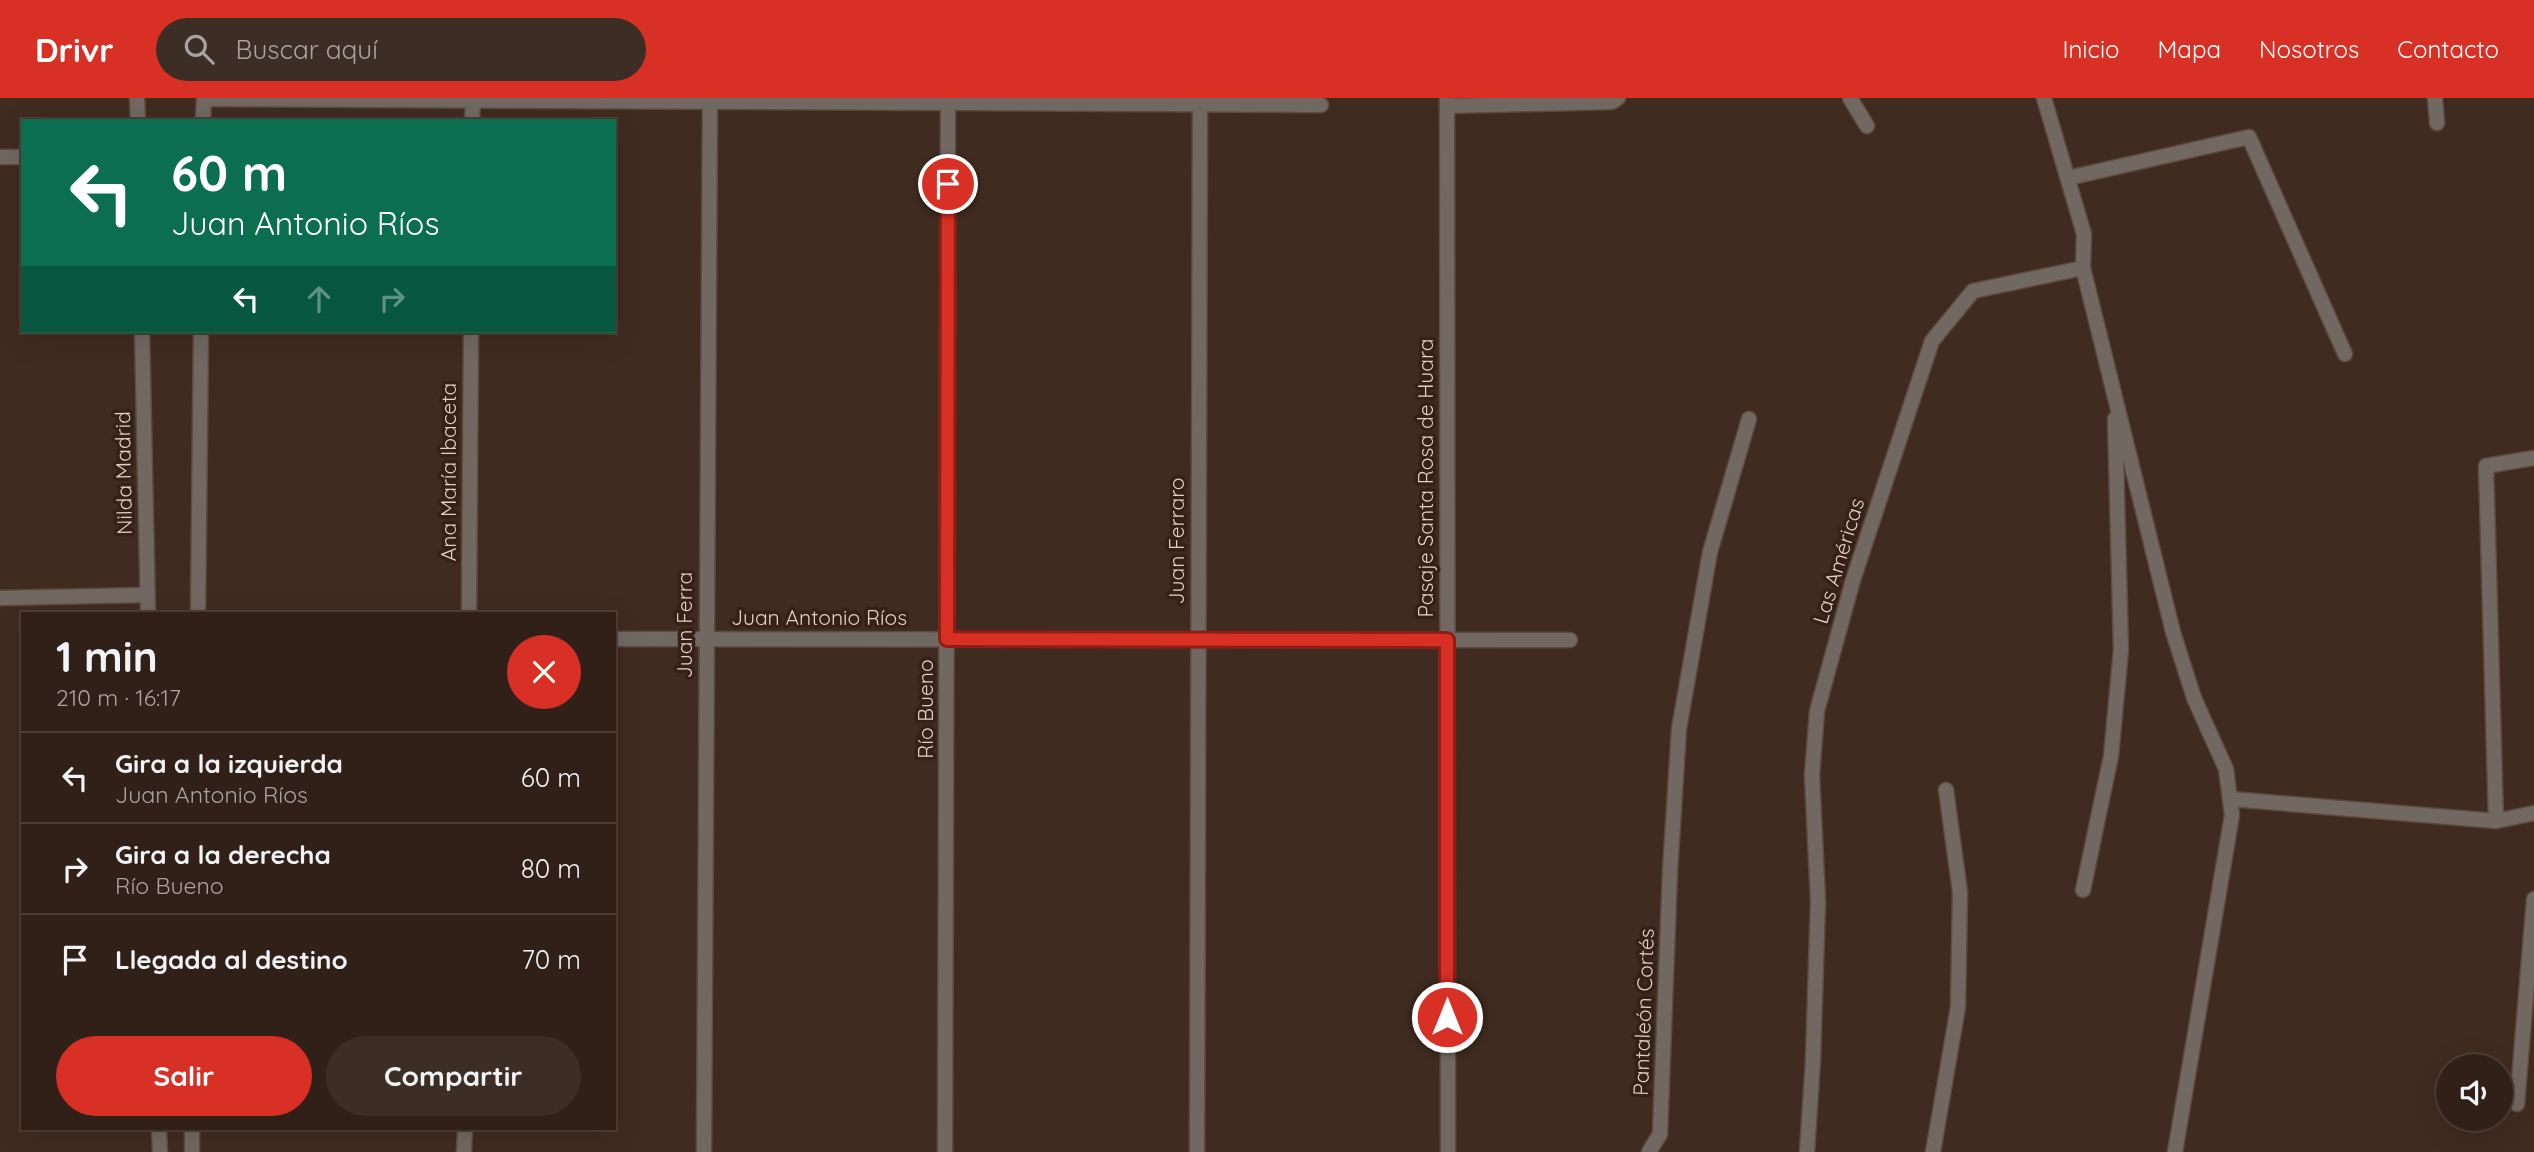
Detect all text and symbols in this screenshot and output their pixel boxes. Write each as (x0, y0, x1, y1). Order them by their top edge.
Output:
search box (156, 18, 646, 81)
text: Drivr (35, 29, 114, 70)
icon: search (180, 30, 218, 68)
text: Buscar aquí (236, 33, 378, 66)
text: Inicio (2062, 34, 2120, 64)
text: Mapa (2158, 34, 2221, 64)
text: Nosotros (2259, 34, 2359, 64)
text: Contacto (2397, 34, 2499, 64)
text: 60 m (171, 142, 287, 203)
icon: left (56, 147, 147, 238)
pin (918, 154, 978, 214)
icon: arrive (929, 165, 967, 203)
text: Juan Antonio Ríos (171, 203, 439, 243)
icon: left (227, 280, 265, 318)
icon: ahead (300, 280, 338, 318)
icon: right (373, 280, 411, 318)
street label: Pasaje Santa Rosa de Huara (1412, 338, 1438, 618)
street label: Ana María Ibaceta (435, 383, 461, 561)
street label: Nilda Madrid (109, 411, 137, 535)
street label: Juan Ferraro (1163, 478, 1189, 604)
street label: Las Américas (1807, 495, 1869, 627)
street label: Juan Ferra (671, 572, 697, 678)
street label: Juan Antonio Ríos (731, 604, 907, 630)
text: 1 min (56, 630, 158, 683)
button: close (507, 635, 581, 709)
street label: Río Bueno (912, 659, 938, 759)
text: 210 m · 16:17 (56, 683, 181, 712)
text: Gira a la izquierda (115, 747, 343, 780)
icon: left (56, 759, 94, 797)
text: 60 m (521, 761, 581, 794)
text: Juan Antonio Ríos (115, 780, 308, 809)
text: Gira a la derecha (115, 838, 331, 871)
icon: right (56, 850, 94, 888)
text: 80 m (521, 852, 581, 885)
text: Río Bueno (115, 871, 224, 900)
street label: Pantaleón Cortés (1627, 928, 1659, 1096)
icon: arrive (56, 941, 94, 979)
text: Llegada al destino (115, 943, 348, 976)
text: 70 m (521, 943, 581, 976)
position arrow (1410, 980, 1484, 1054)
button: Salir (56, 1036, 312, 1116)
button: Compartir (326, 1036, 581, 1116)
map controls (2436, 1054, 2513, 1131)
button: sound (2436, 1054, 2513, 1131)

